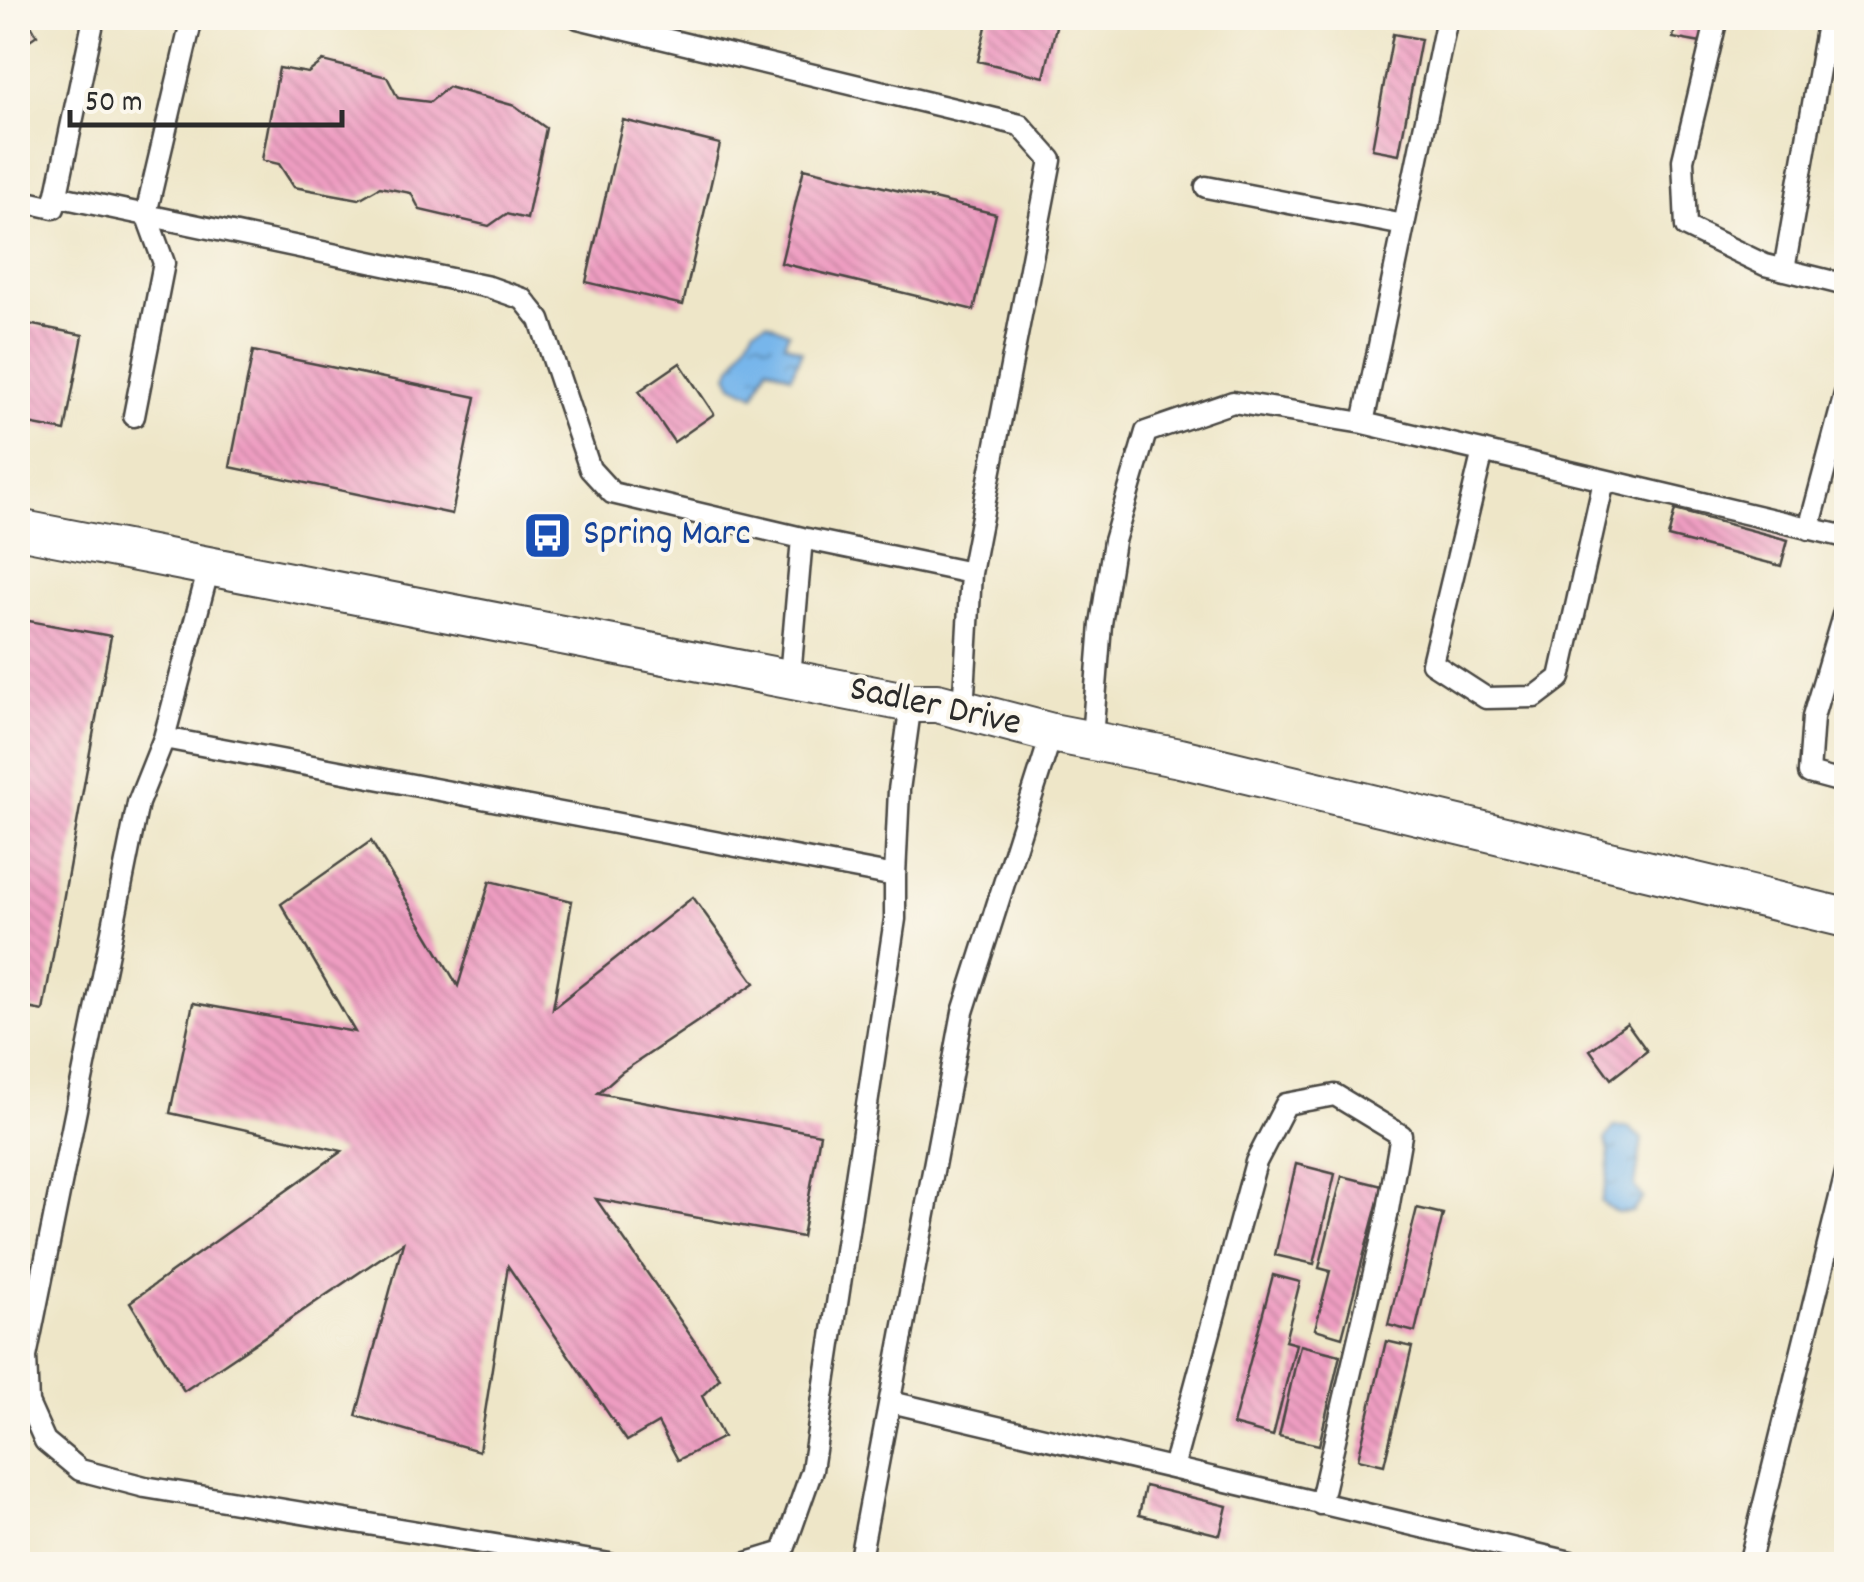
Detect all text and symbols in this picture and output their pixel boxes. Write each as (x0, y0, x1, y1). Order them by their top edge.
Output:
scale bar (70, 65, 342, 127)
text: 50 m (85, 83, 143, 126)
place label: Spring Marc (583, 508, 751, 563)
bus stop icon: Spring Marc (522, 509, 574, 561)
street label: Sadler Drive (844, 663, 1026, 753)

